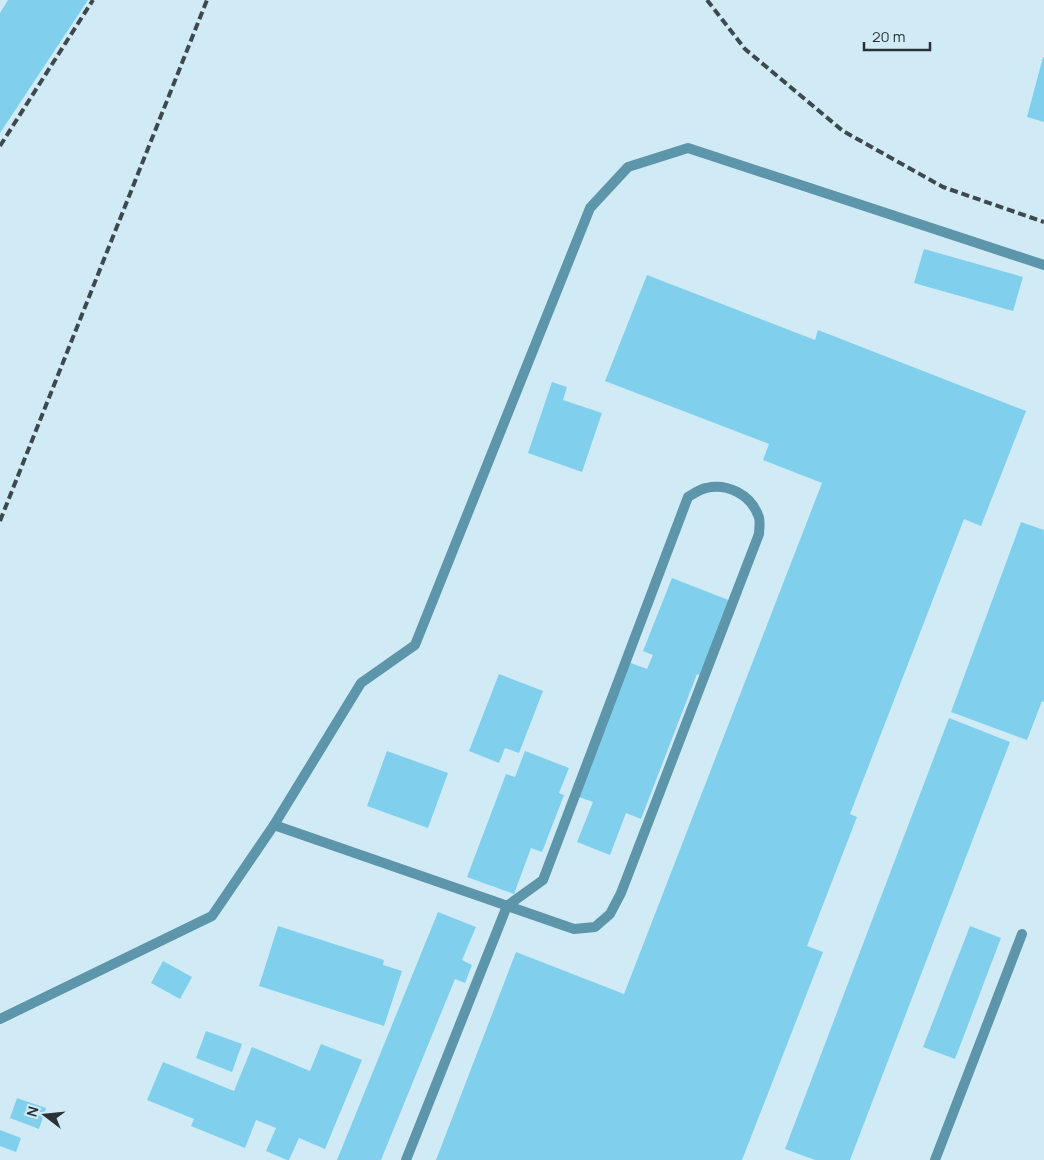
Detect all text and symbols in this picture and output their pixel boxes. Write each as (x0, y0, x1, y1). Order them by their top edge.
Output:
scale bar (864, 20, 930, 52)
text: 20 m (872, 26, 905, 47)
north arrow (20, 1090, 70, 1140)
text: N (22, 1104, 43, 1119)

